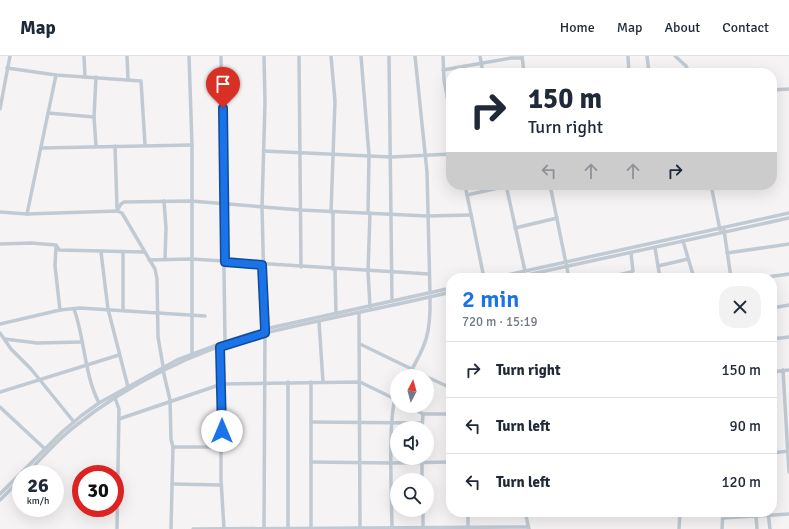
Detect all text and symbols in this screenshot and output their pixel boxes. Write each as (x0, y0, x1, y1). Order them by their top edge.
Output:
text: Map (20, 16, 56, 40)
text: Home (560, 19, 595, 36)
text: Map (617, 19, 642, 36)
text: About (664, 19, 700, 36)
text: Contact (722, 19, 769, 36)
pin (206, 67, 240, 108)
icon: arrive (212, 73, 234, 95)
text: 150 m (528, 82, 602, 116)
icon: right (462, 84, 514, 136)
text: Turn right (528, 116, 603, 138)
icon: left (538, 160, 560, 182)
icon: ahead (580, 160, 602, 182)
icon: ahead (622, 160, 644, 182)
icon: right (664, 160, 686, 182)
text: 2 min (462, 284, 519, 314)
button: close (719, 286, 761, 328)
text: 720 m · 15:19 (462, 314, 538, 330)
icon: right (462, 359, 484, 381)
text: Turn right (496, 361, 561, 379)
text: 150 m (721, 361, 761, 379)
north arrow (390, 369, 434, 413)
map controls (390, 369, 434, 517)
position arrow (201, 410, 243, 452)
icon: left (462, 415, 484, 437)
text: Turn left (496, 417, 550, 435)
text: 90 m (730, 417, 761, 435)
button: sound (390, 421, 434, 465)
speed limit sign: 30 (72, 465, 124, 517)
icon: left (462, 471, 484, 493)
text: 26 (27, 473, 49, 498)
button: search (390, 473, 434, 517)
text: Turn left (496, 473, 550, 491)
text: 120 m (721, 473, 761, 491)
text: km/h (27, 495, 49, 507)

